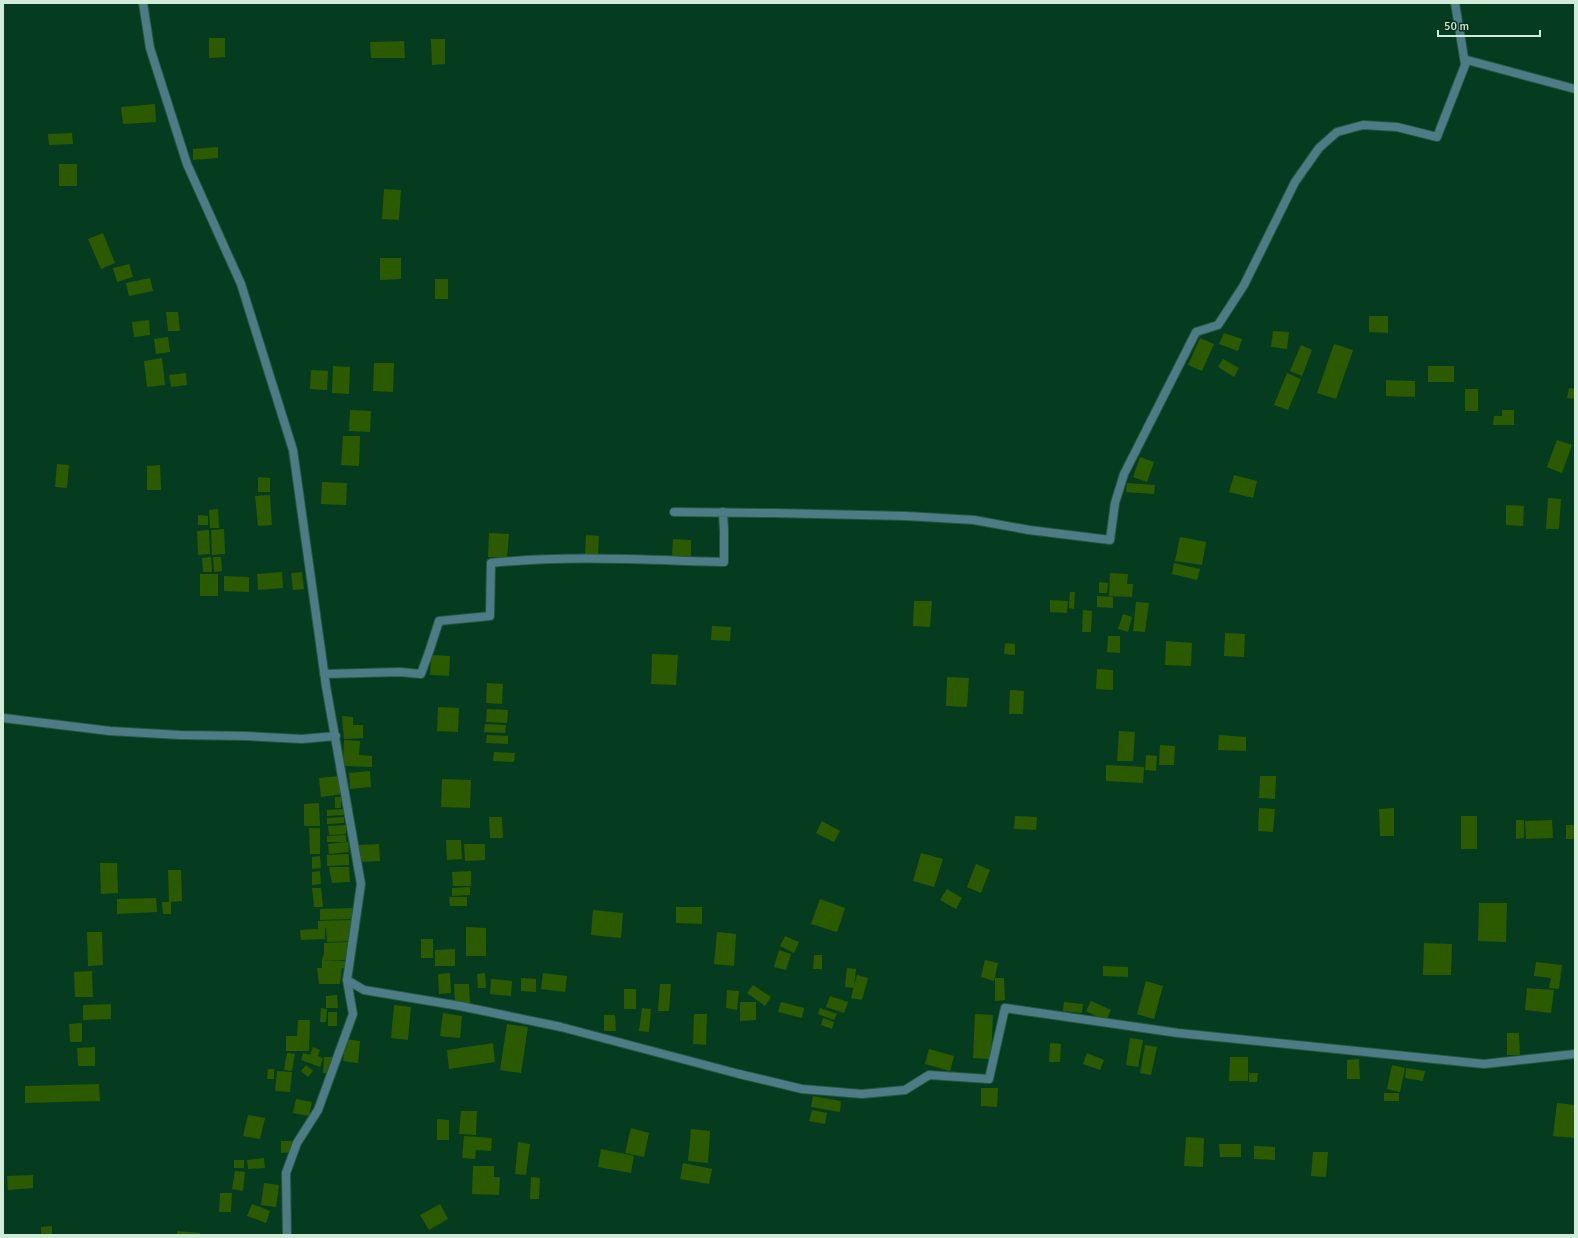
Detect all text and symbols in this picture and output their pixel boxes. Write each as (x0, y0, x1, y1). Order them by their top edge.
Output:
scale bar (1438, 12, 1540, 38)
text: 50 m (1444, 19, 1469, 34)

